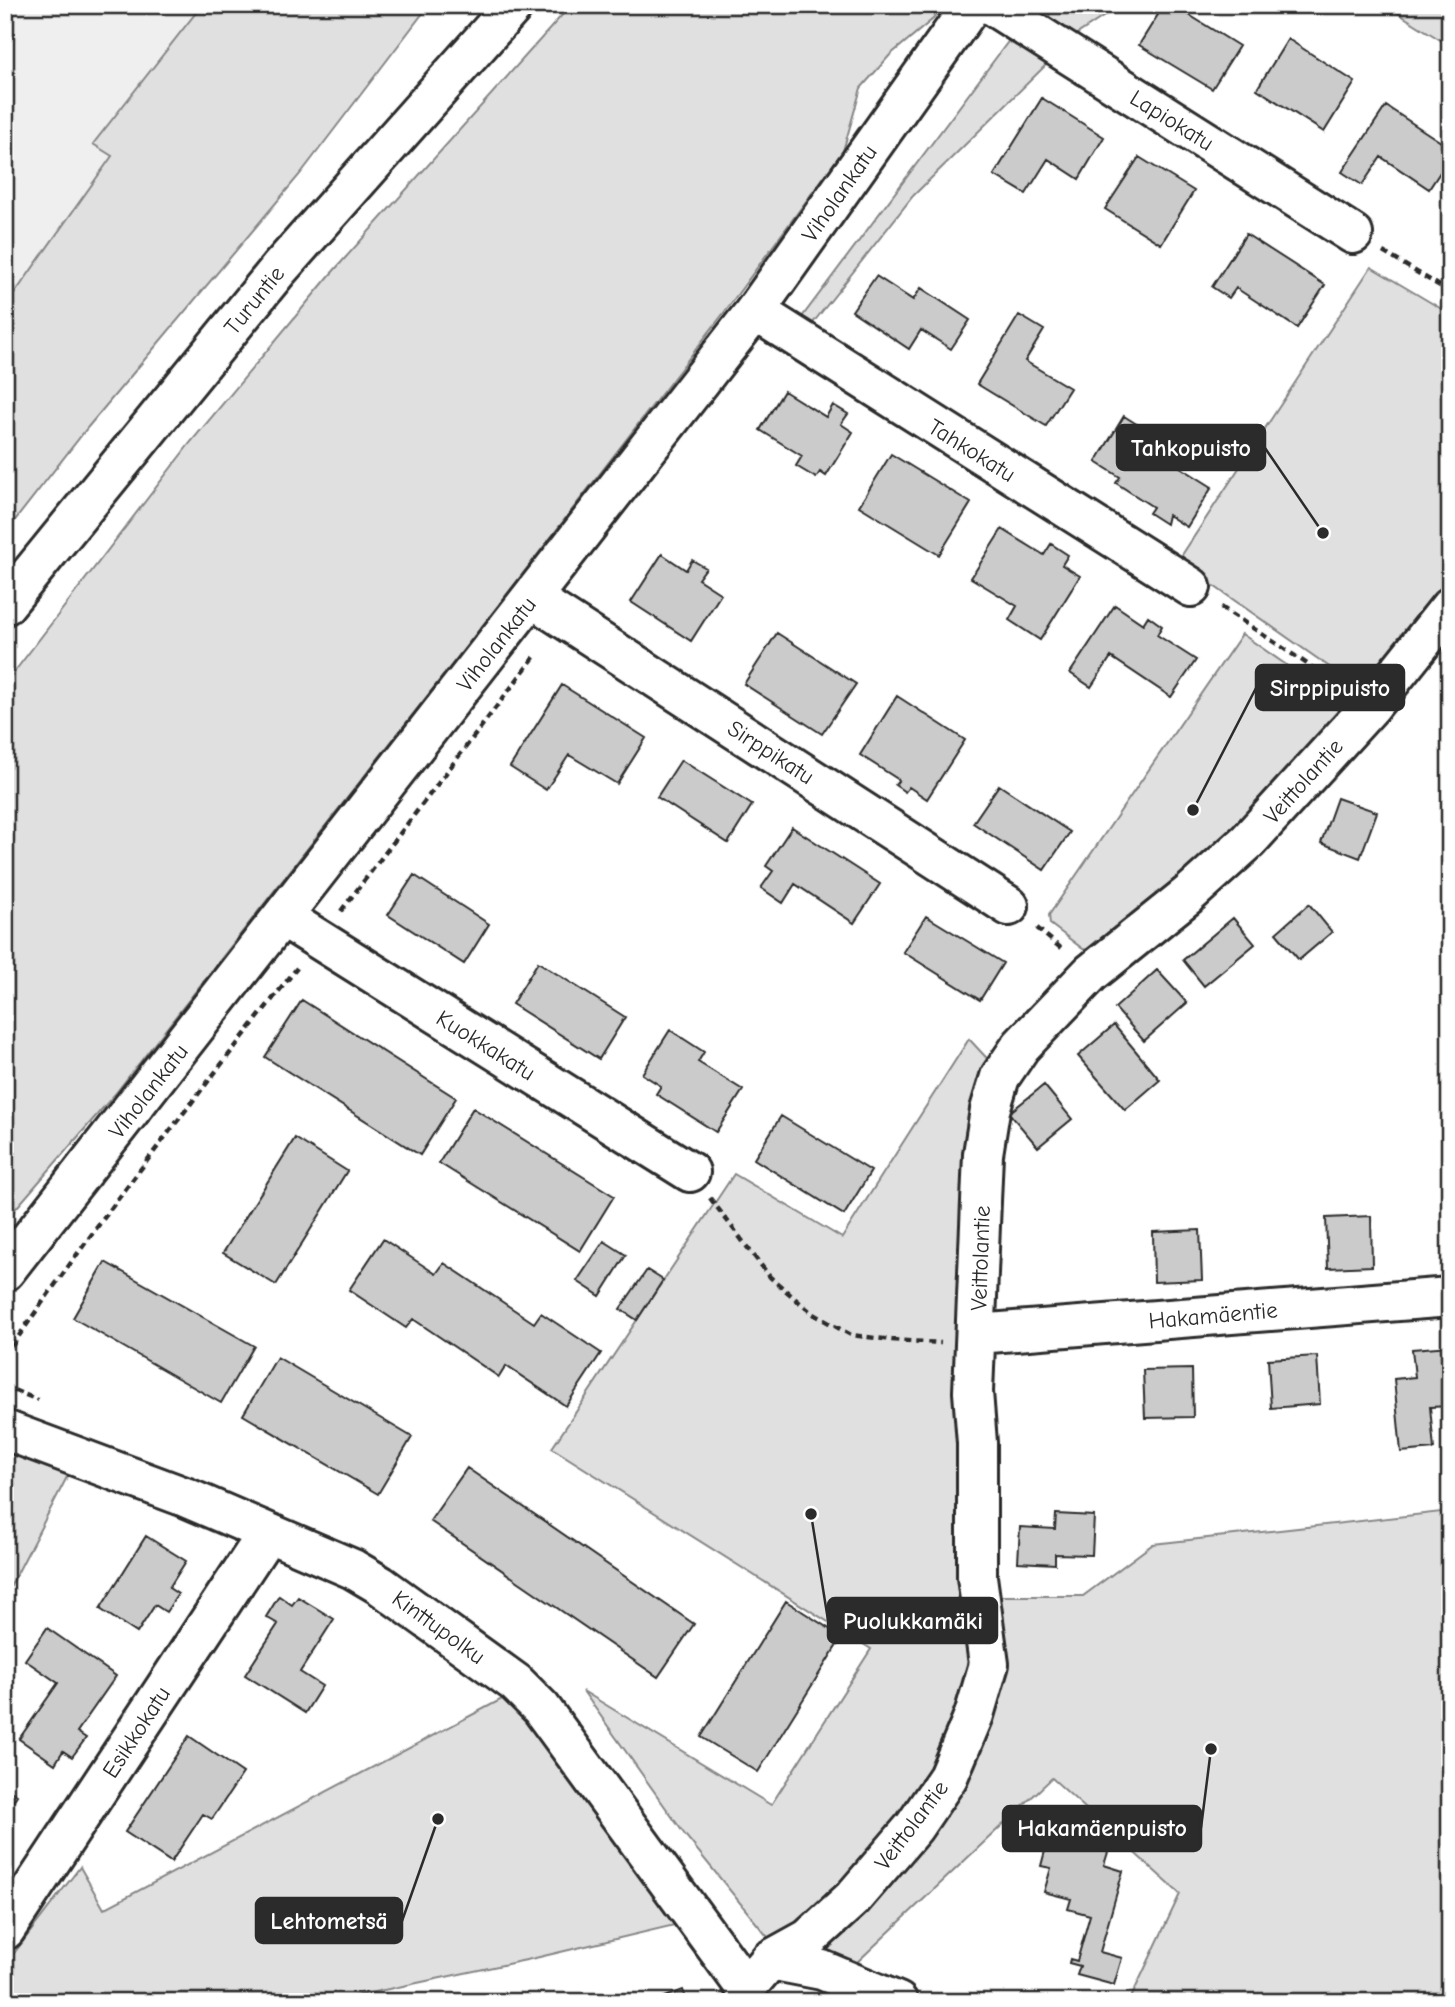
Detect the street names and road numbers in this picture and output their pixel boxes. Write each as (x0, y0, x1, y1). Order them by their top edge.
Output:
street label: Lapiokatu (1125, 84, 1219, 157)
street label: Viholankatu (796, 139, 883, 247)
street label: Turuntie (219, 260, 290, 340)
street label: Tahkokatu (923, 413, 1020, 488)
street label: Viholankatu (451, 592, 542, 697)
street label: Sirppikatu (722, 715, 819, 790)
street label: Veittolantie (1258, 733, 1349, 829)
street label: Kuokkakatu (431, 1004, 540, 1086)
street label: Viholankatu (103, 1039, 194, 1144)
street label: Veittolantie (965, 1205, 996, 1311)
street label: Hakamäentie (1147, 1296, 1279, 1335)
street label: Kinttupolku (387, 1585, 490, 1670)
street label: Esikkokatu (97, 1682, 176, 1783)
street label: Veittolantie (869, 1775, 954, 1875)

